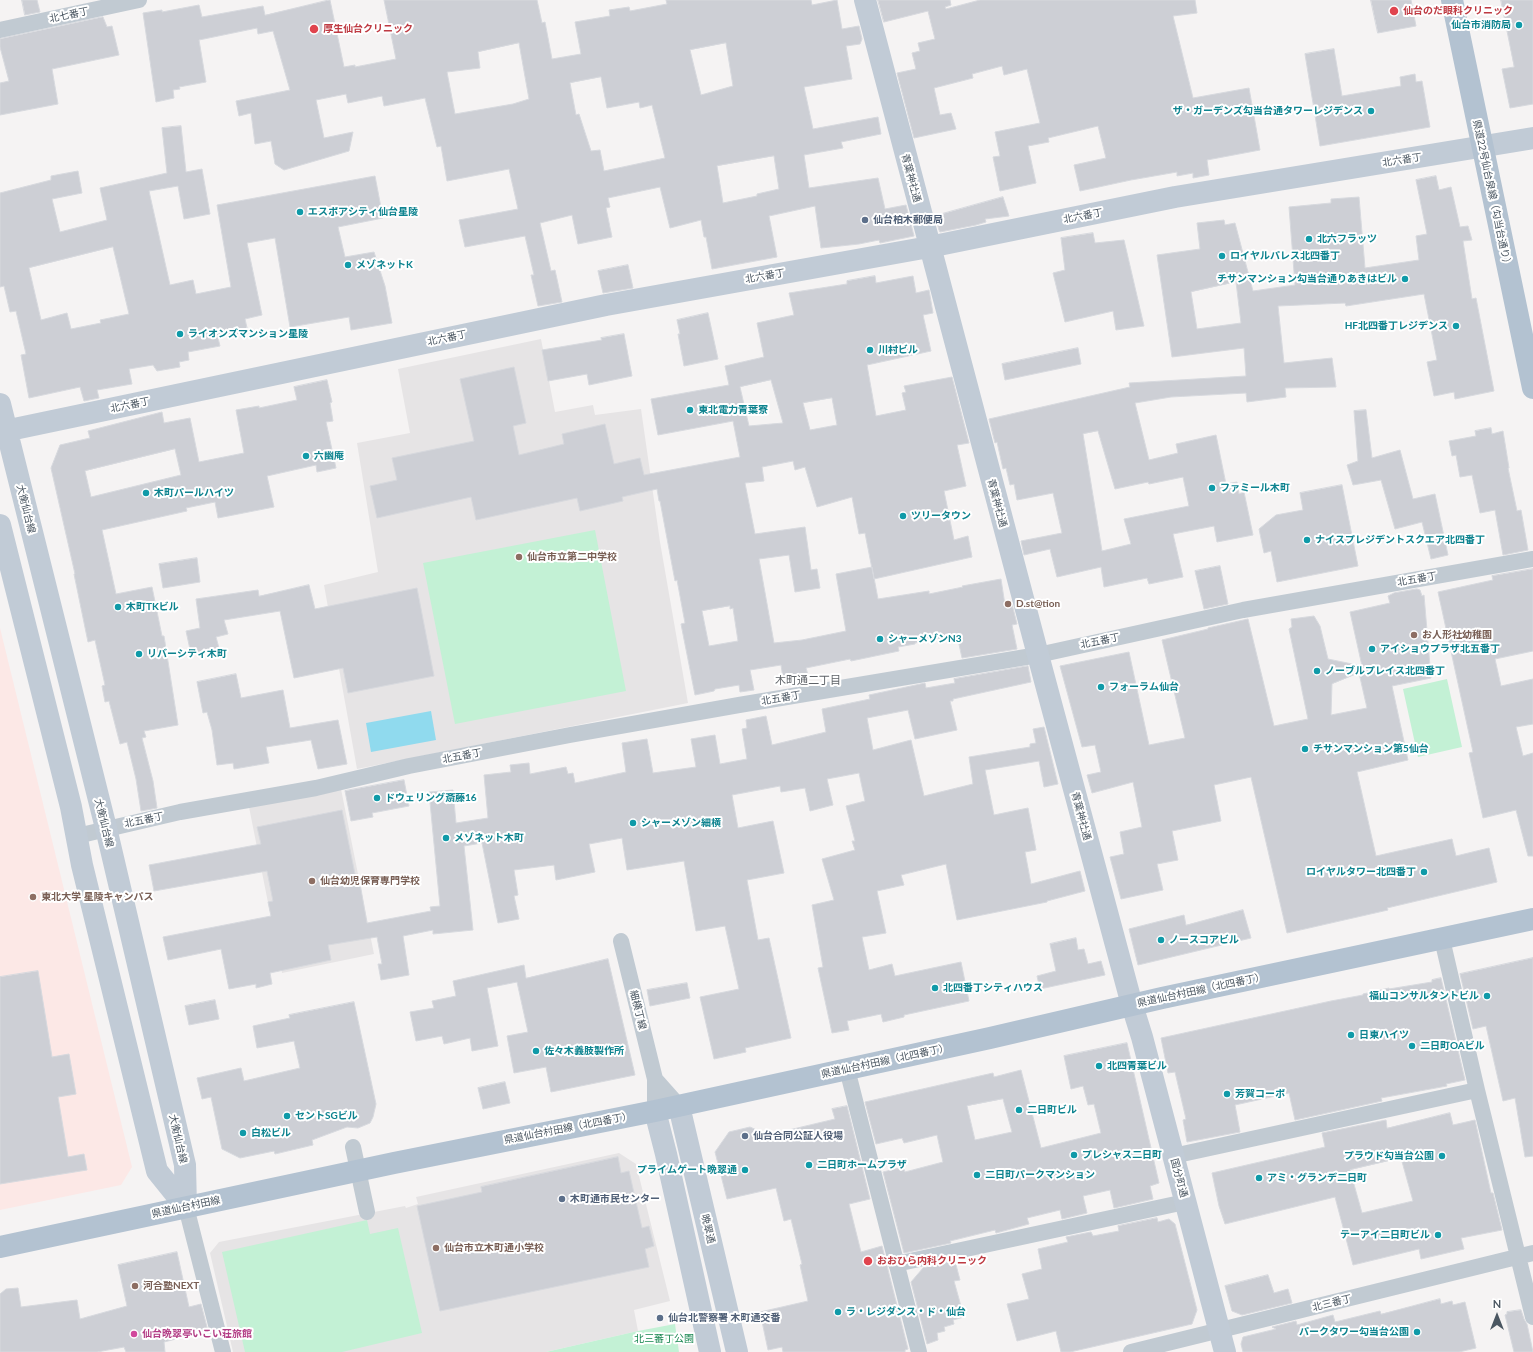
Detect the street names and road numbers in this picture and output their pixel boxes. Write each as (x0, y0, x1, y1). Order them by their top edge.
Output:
street label: 北七番丁 (48, 5, 90, 25)
street label: 県道22号仙台泉線（勾当台通り） (1470, 119, 1514, 269)
street label: 北六番丁 (1381, 151, 1423, 169)
street label: 青葉神社通 (899, 152, 923, 204)
street label: 北六番丁 (1062, 206, 1104, 226)
street label: 北六番丁 (744, 267, 786, 285)
street label: 北六番丁 (426, 328, 468, 348)
street label: 北六番丁 (109, 395, 151, 415)
street label: 青葉神社通 (985, 477, 1009, 529)
street label: 大衡仙台線 (14, 483, 38, 535)
street label: 北五番丁 (1396, 570, 1438, 588)
street label: 北五番丁 (1079, 631, 1121, 651)
street label: 北五番丁 (760, 689, 802, 707)
street label: 北五番丁 (441, 746, 483, 766)
street label: 青葉神社通 (1069, 790, 1093, 842)
street label: 大衡仙台線 (92, 797, 116, 849)
street label: 北五番丁 (123, 810, 165, 830)
street label: 県道仙台村田線（北四番丁） (1136, 971, 1266, 1009)
street label: 細横丁線 (627, 989, 649, 1031)
street label: 県道仙台村田線（北四番丁） (820, 1042, 950, 1080)
street label: 県道仙台村田線（北四番丁） (503, 1110, 633, 1146)
street label: 大衡仙台線 (167, 1113, 189, 1165)
street label: 国分町通 (1168, 1157, 1190, 1199)
street label: 県道仙台村田線 (151, 1194, 221, 1220)
street label: 晩翠通 (699, 1213, 717, 1245)
street label: 北三番丁 (1311, 1292, 1353, 1314)

